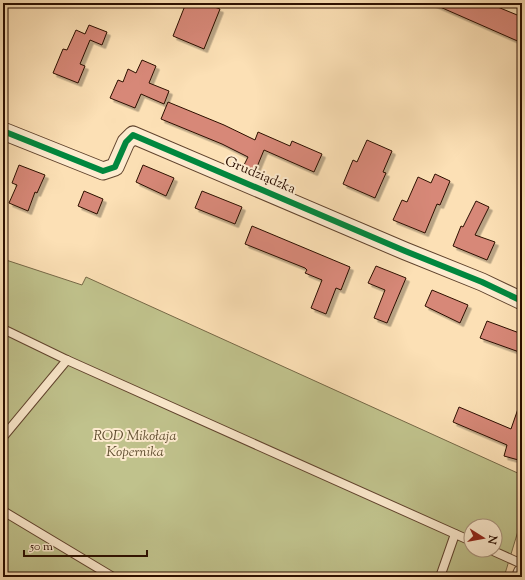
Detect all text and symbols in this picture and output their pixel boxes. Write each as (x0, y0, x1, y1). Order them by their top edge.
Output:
street label: Grudziądzka (221, 152, 299, 200)
park label: ROD Mikołaja Kopernika (94, 427, 176, 463)
north arrow (463, 518, 503, 558)
scale bar (24, 532, 147, 558)
text: N (483, 533, 501, 546)
text: 50 m (29, 538, 53, 556)

